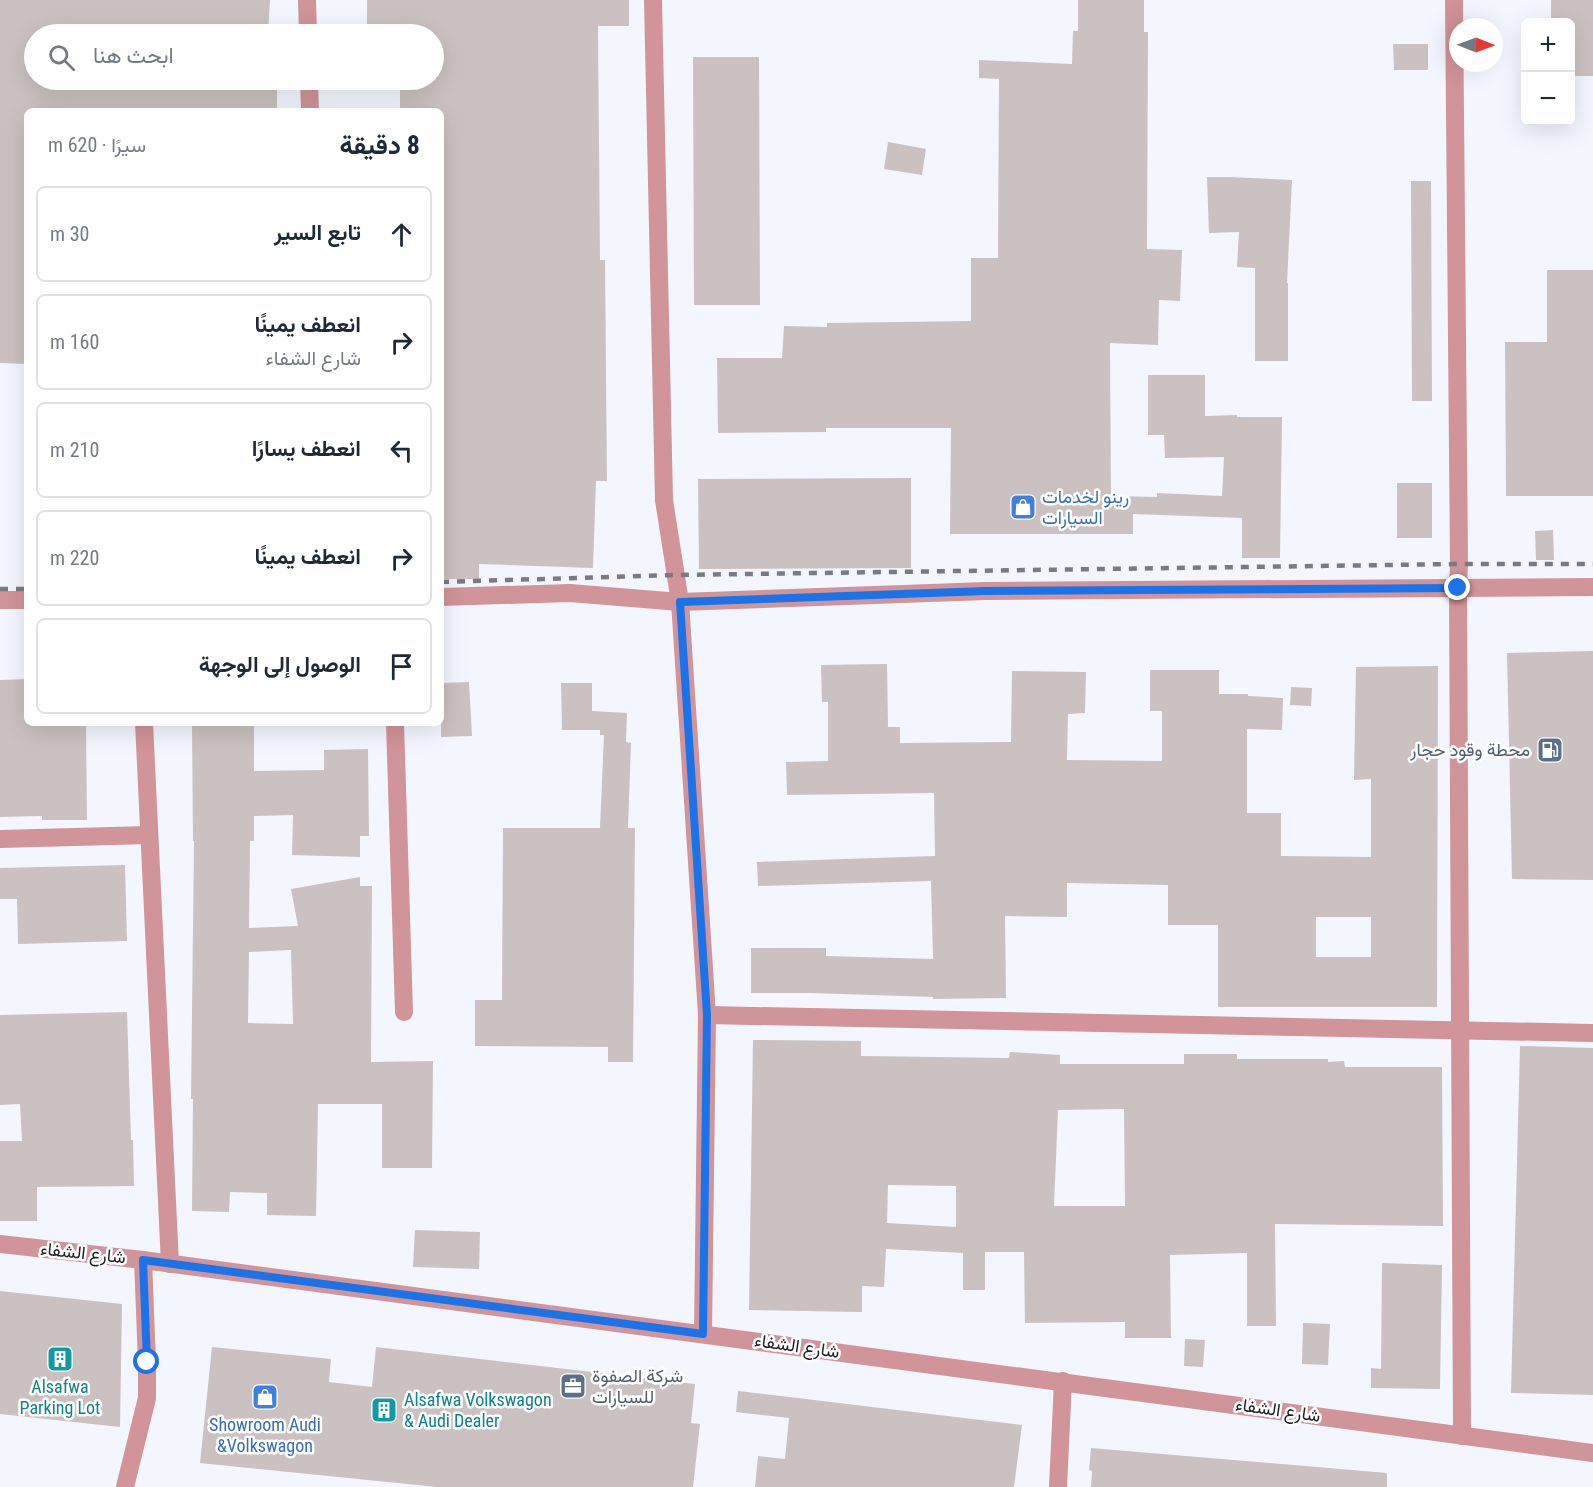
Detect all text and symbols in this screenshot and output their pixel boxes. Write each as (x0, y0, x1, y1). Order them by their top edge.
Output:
north arrow (1449, 18, 1503, 72)
map controls (1521, 18, 1575, 126)
button: + (1521, 18, 1575, 72)
search box (24, 24, 444, 90)
icon: search (45, 41, 78, 74)
text: ابحث هنا (93, 43, 174, 68)
button: − (1521, 72, 1575, 126)
text: 8 دقيقة (340, 130, 420, 160)
text: سيرًا · 620 m (48, 133, 146, 157)
icon: ahead (385, 218, 418, 251)
text: تابع السير (274, 220, 361, 245)
text: 30 m (50, 222, 89, 246)
text: انعطف يمينًا (255, 312, 361, 337)
icon: right (385, 326, 418, 359)
text: 160 m (50, 330, 99, 354)
text: شارع الشفاء (266, 346, 361, 370)
icon: left (385, 434, 418, 467)
text: انعطف يسارًا (252, 436, 361, 461)
text: 210 m (50, 438, 99, 462)
place label: رينو لخدمات السيارات (1042, 486, 1129, 529)
shop icon: رينو لخدمات السيارات (1008, 492, 1038, 522)
icon: right (385, 542, 418, 575)
text: انعطف يمينًا (255, 544, 361, 569)
text: 220 m (50, 546, 99, 570)
route end (1444, 574, 1470, 600)
icon: arrive (385, 650, 418, 683)
text: الوصول إلى الوجهة (199, 652, 361, 677)
fuel station icon: محطة وقود حجار (1535, 735, 1565, 765)
place label: محطة وقود حجار (1409, 739, 1530, 761)
street label: شارع الشفاء (39, 1238, 127, 1269)
street label: شارع الشفاء (753, 1329, 841, 1364)
building icon: Alsafwa Parking Lot (45, 1344, 75, 1374)
route start (133, 1348, 159, 1374)
place label: شركة الصفوة للسيارات (592, 1365, 683, 1408)
office icon: شركة الصفوة للسيارات (558, 1371, 588, 1401)
place label: Alsafwa Parking Lot (20, 1376, 100, 1418)
shop icon: Showroom Audi &Volkswagon (250, 1382, 280, 1412)
place label: Alsafwa Volkswagon & Audi Dealer (404, 1389, 552, 1431)
street label: شارع الشفاء (1234, 1393, 1322, 1428)
building icon: Alsafwa Volkswagon & Audi Dealer (369, 1395, 399, 1425)
place label: Showroom Audi &Volkswagon (209, 1414, 321, 1456)

